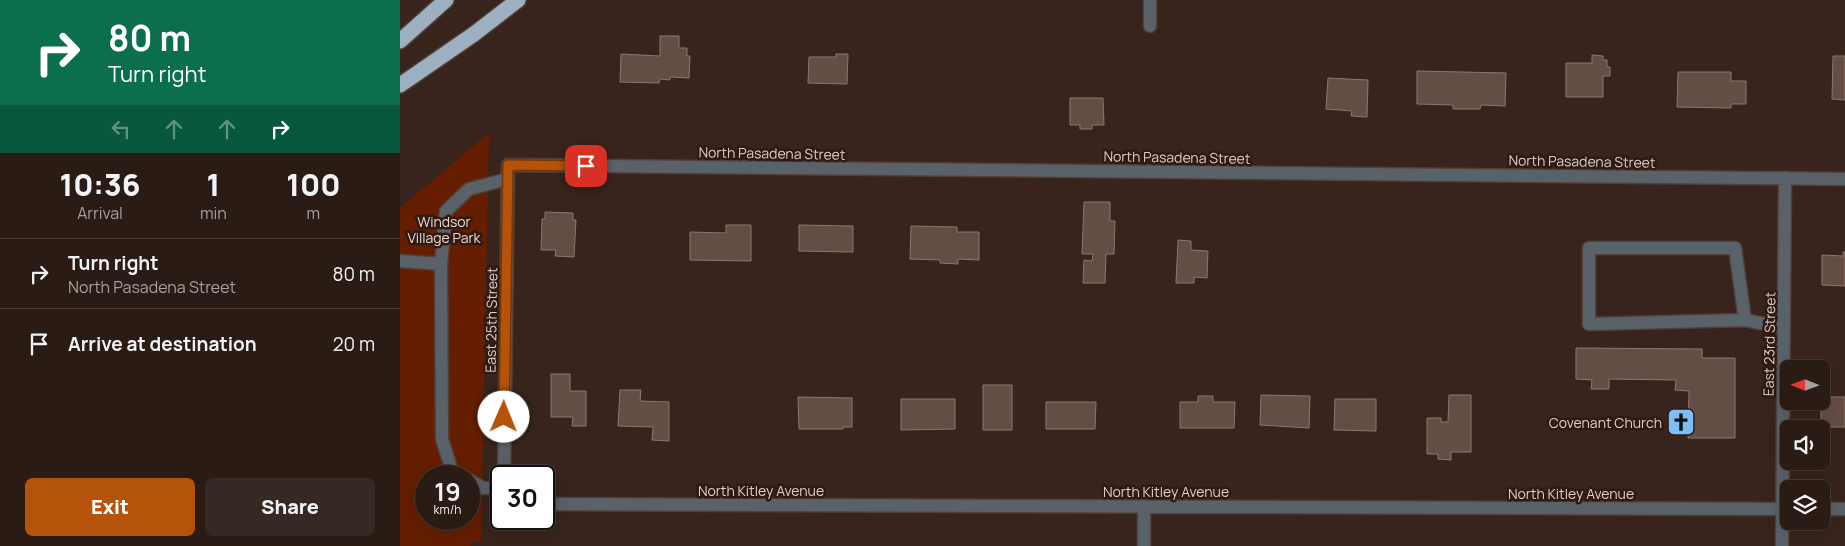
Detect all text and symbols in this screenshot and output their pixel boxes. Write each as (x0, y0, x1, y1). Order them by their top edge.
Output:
text: 80 m (108, 14, 191, 62)
icon: right (25, 20, 90, 85)
text: Turn right (108, 59, 206, 89)
icon: left (107, 115, 135, 143)
icon: ahead (160, 115, 188, 143)
icon: ahead (213, 115, 241, 143)
icon: right (266, 115, 294, 143)
street label: North Pasadena Street (698, 142, 846, 164)
pin (565, 145, 607, 187)
street label: North Pasadena Street (1103, 146, 1251, 168)
street label: North Pasadena Street (1508, 150, 1656, 172)
icon: arrive (572, 152, 600, 180)
text: 10:36 (60, 164, 140, 205)
text: 1 (207, 164, 220, 205)
text: 100 (286, 164, 340, 205)
text: Arrival (77, 202, 123, 224)
text: min (200, 202, 227, 224)
text: m (307, 202, 320, 224)
park label: Windsor Village Park (408, 212, 482, 247)
text: Turn right (68, 250, 158, 276)
icon: right (25, 260, 53, 288)
text: 80 m (332, 261, 375, 287)
street label: East 25th Street (481, 267, 501, 373)
text: North Pasadena Street (68, 276, 236, 298)
street label: East 23rd Street (1759, 291, 1779, 396)
icon: arrive (25, 330, 53, 358)
text: Arrive at destination (68, 331, 257, 357)
text: 20 m (333, 331, 375, 357)
north arrow (1780, 360, 1830, 410)
map controls (1780, 360, 1830, 530)
position arrow (477, 390, 529, 442)
church icon: Covenant Church (1666, 407, 1696, 437)
place label: Covenant Church (1549, 413, 1662, 432)
button: sound (1780, 420, 1830, 470)
speed limit sign: 30 (490, 465, 555, 530)
text: 19 (434, 474, 461, 509)
button: Exit (25, 478, 195, 536)
button: Share (205, 478, 375, 536)
button: layers (1780, 480, 1830, 530)
street label: North Kitley Avenue (698, 481, 824, 500)
street label: North Kitley Avenue (1103, 482, 1229, 501)
street label: North Kitley Avenue (1508, 484, 1634, 503)
text: km/h (434, 501, 461, 518)

